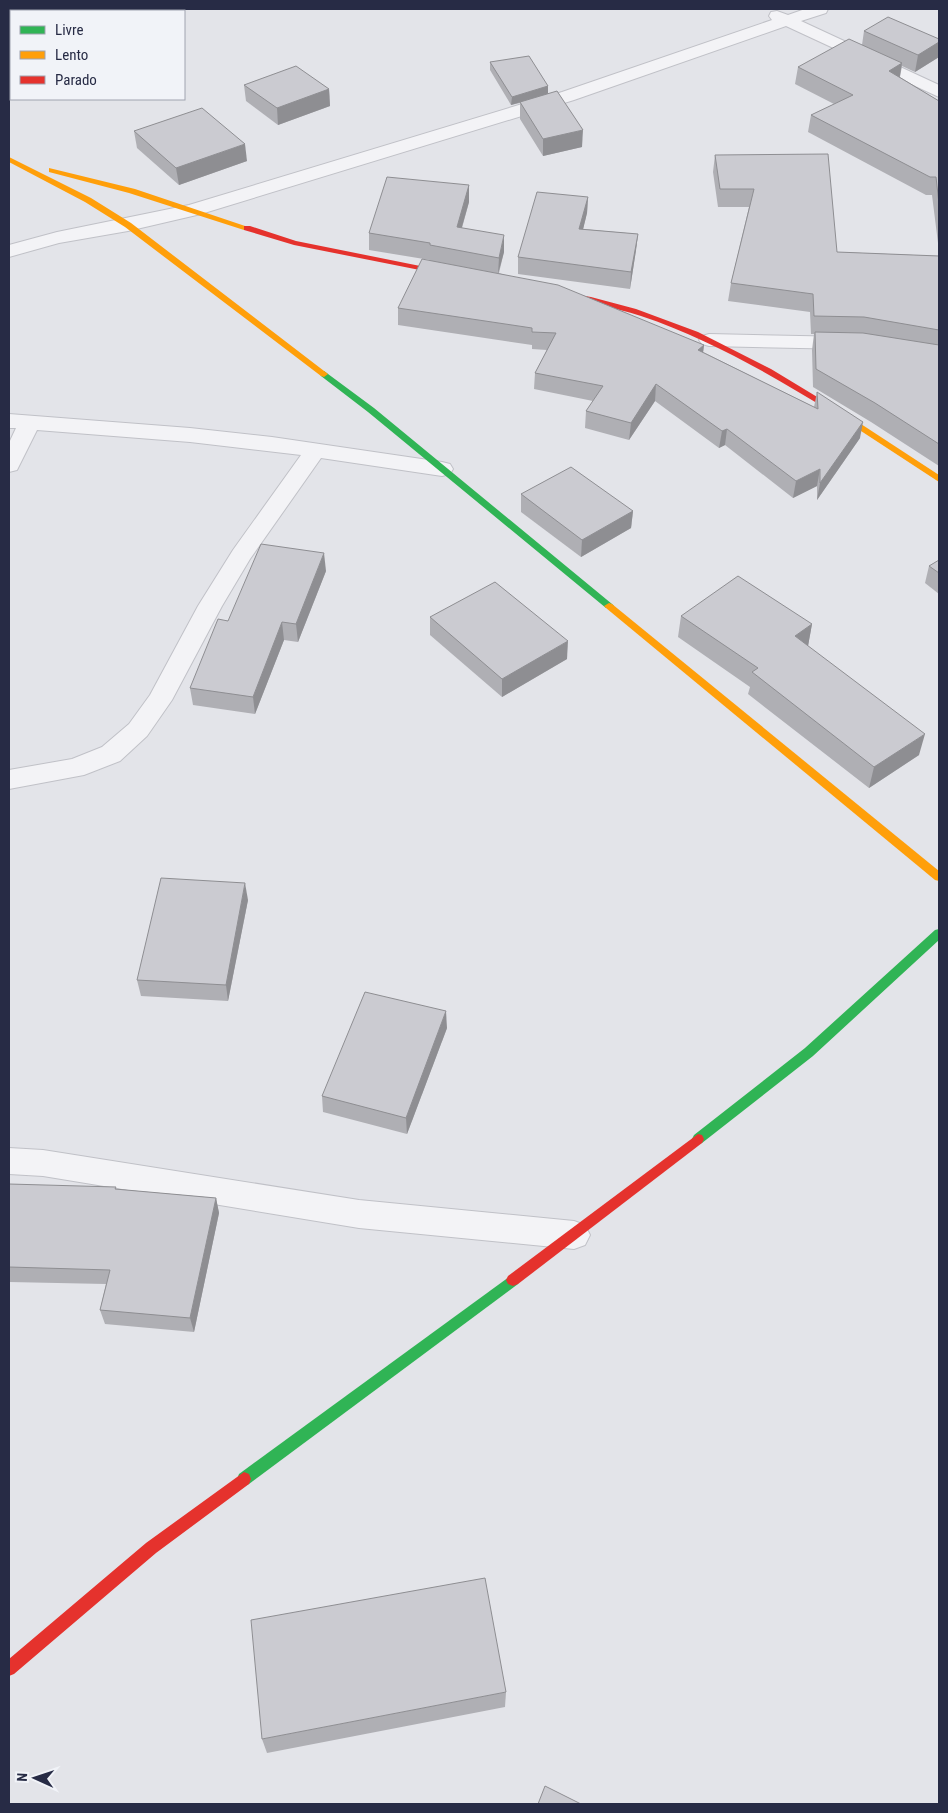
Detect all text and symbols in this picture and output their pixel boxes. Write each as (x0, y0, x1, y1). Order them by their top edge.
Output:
legend (10, 10, 185, 100)
text: Livre (55, 21, 83, 39)
text: Lento (55, 46, 88, 64)
text: Parado (55, 71, 97, 89)
north arrow (10, 1753, 60, 1803)
text: N (14, 1773, 30, 1782)

